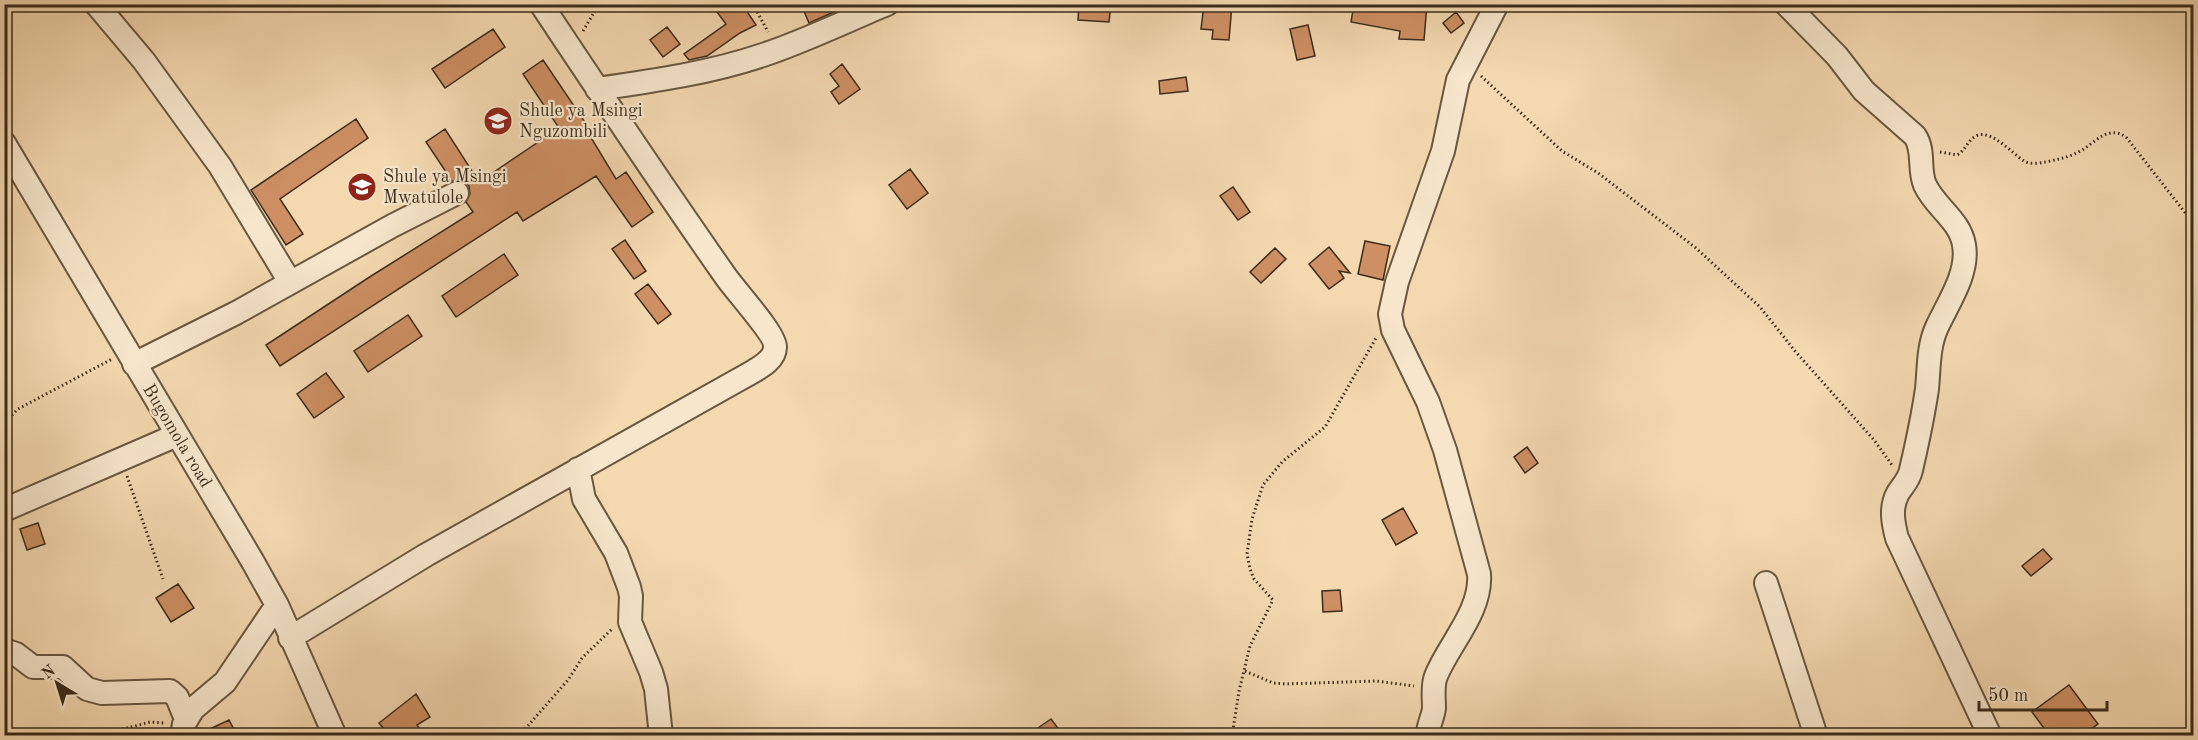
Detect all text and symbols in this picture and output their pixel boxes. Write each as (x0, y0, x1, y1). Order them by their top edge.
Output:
place label: Shule ya Msingi Nguzombili (519, 102, 643, 141)
school or university icon: Shule ya Msingi Nguzombili (482, 105, 514, 137)
place label: Shule ya Msingi Mwatulole (383, 168, 507, 207)
school or university icon: Shule ya Msingi Mwatulole (346, 171, 378, 203)
street label: Bugomola road (139, 381, 215, 491)
north arrow (27, 653, 87, 713)
text: N (39, 662, 59, 683)
scale bar (1979, 674, 2106, 712)
text: 50 m (1988, 687, 2028, 705)

